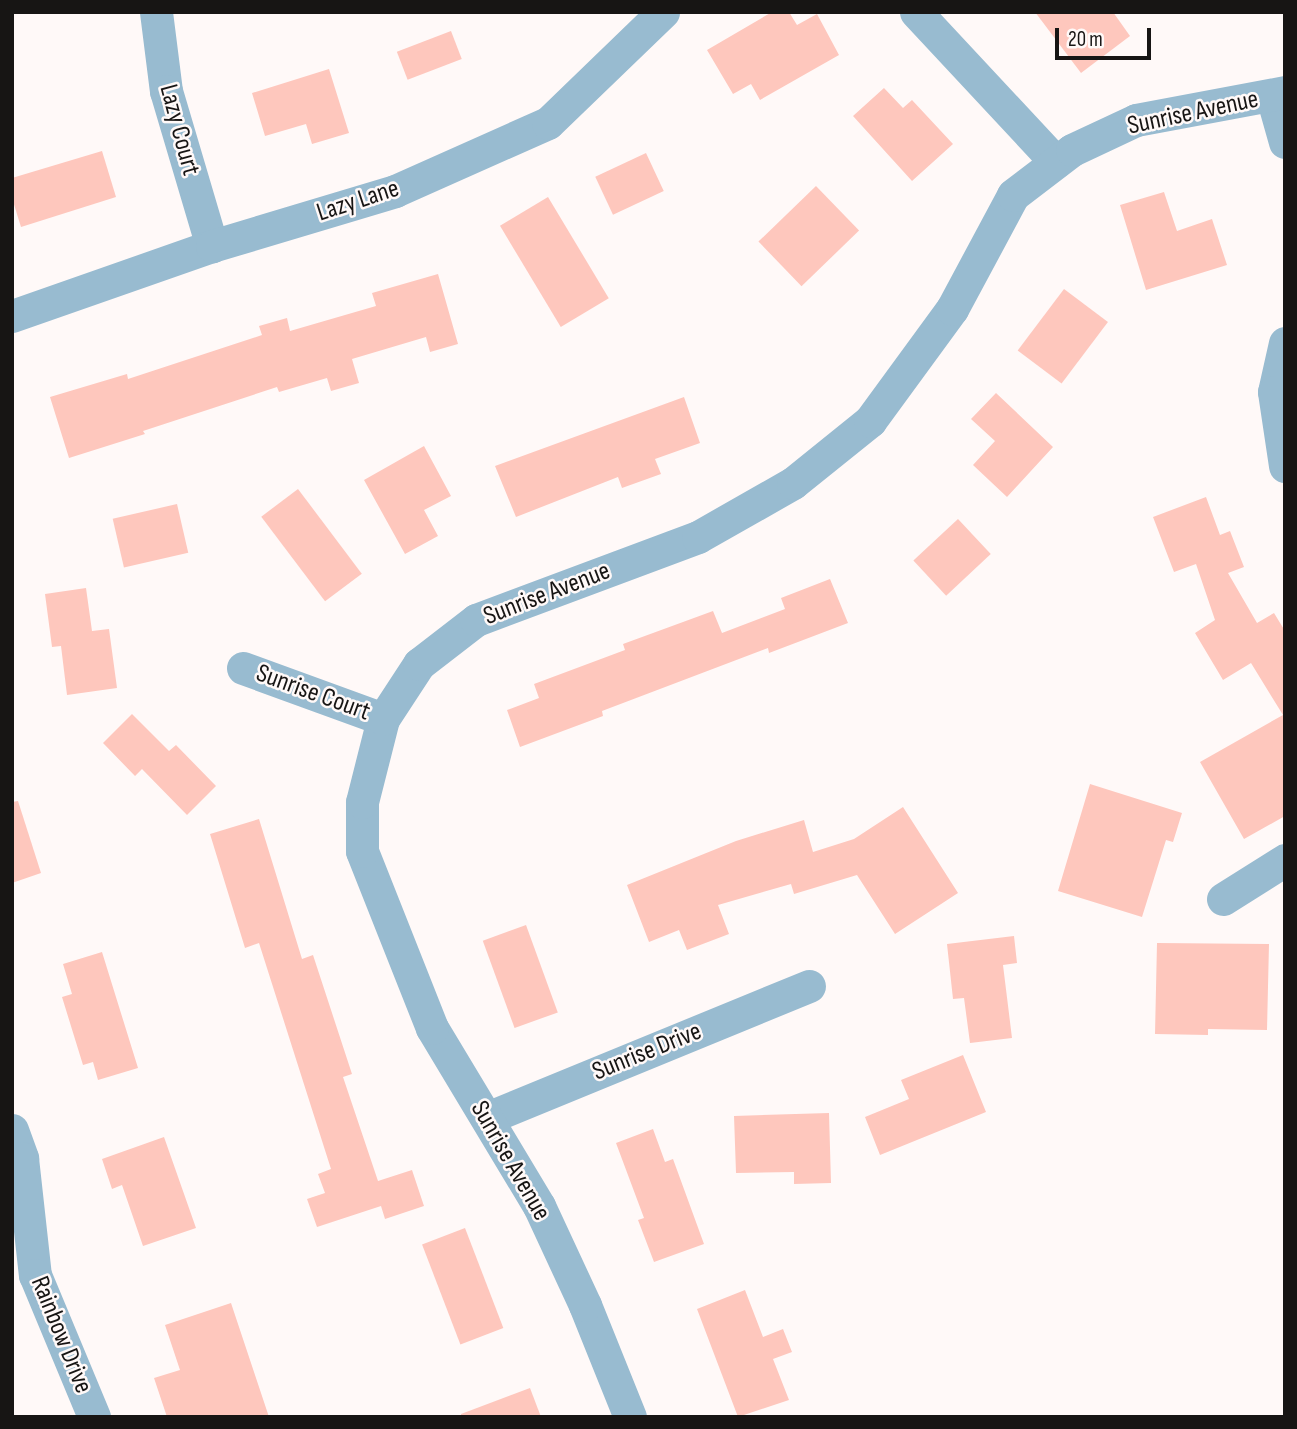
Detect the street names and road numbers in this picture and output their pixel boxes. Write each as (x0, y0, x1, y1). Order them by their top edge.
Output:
street label: Lazy Court (152, 81, 206, 179)
street label: Sunrise Avenue (1125, 84, 1261, 142)
street label: Lazy Lane (313, 173, 403, 229)
street label: Sunrise Avenue (479, 556, 615, 632)
street label: Sunrise Court (252, 658, 374, 728)
street label: Sunrise Drive (588, 1016, 706, 1088)
street label: Sunrise Avenue (463, 1096, 557, 1226)
street label: Rainbow Drive (23, 1272, 99, 1398)

